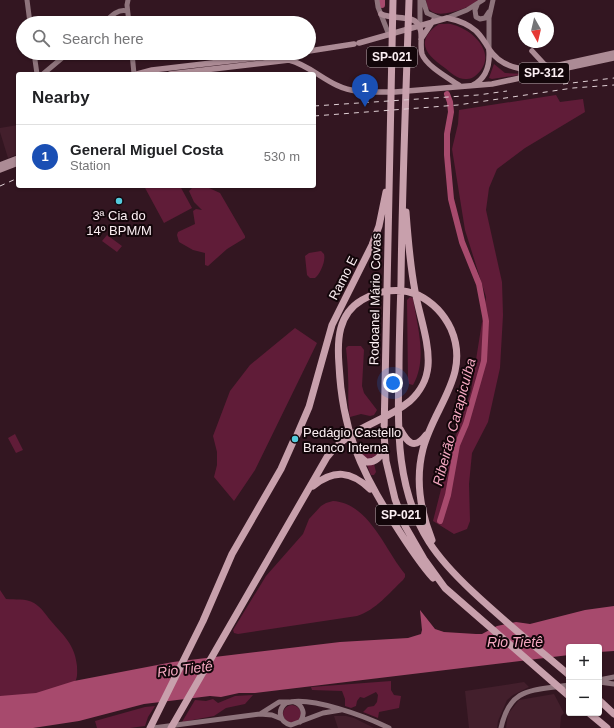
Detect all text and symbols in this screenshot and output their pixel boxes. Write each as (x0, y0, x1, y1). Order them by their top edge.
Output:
north arrow (518, 12, 554, 48)
search box (16, 16, 316, 60)
icon: search (30, 27, 52, 49)
text: Search here (62, 30, 144, 47)
road number: SP-021 (367, 47, 417, 67)
road number: SP-312 (519, 63, 569, 83)
pin: 1 (352, 74, 378, 107)
text: Nearby (32, 88, 90, 107)
text: General Miguel Costa (70, 141, 223, 158)
text: 1 (41, 149, 49, 164)
text: 530 m (264, 149, 300, 164)
text: Station (70, 158, 110, 173)
marker: 3ª Cia do 14º BPM/M (114, 196, 124, 206)
place label: 3ª Cia do 14º BPM/M (86, 208, 152, 238)
street label: Rodoanel Mário Covas (366, 232, 384, 365)
street label: Ramo E (326, 253, 360, 302)
water label: Ribeirão Carapicuíba (429, 356, 479, 488)
your location (383, 373, 403, 393)
place label: Pedágio Castello Branco Interna (303, 425, 401, 455)
marker: Pedágio Castello Branco Interna (290, 434, 300, 444)
road number: SP-021 (376, 505, 426, 525)
water label: Rio Tietê (487, 634, 543, 650)
map controls (566, 644, 602, 716)
button: + (566, 644, 602, 680)
water label: Rio Tietê (156, 658, 214, 680)
button: − (566, 680, 602, 716)

